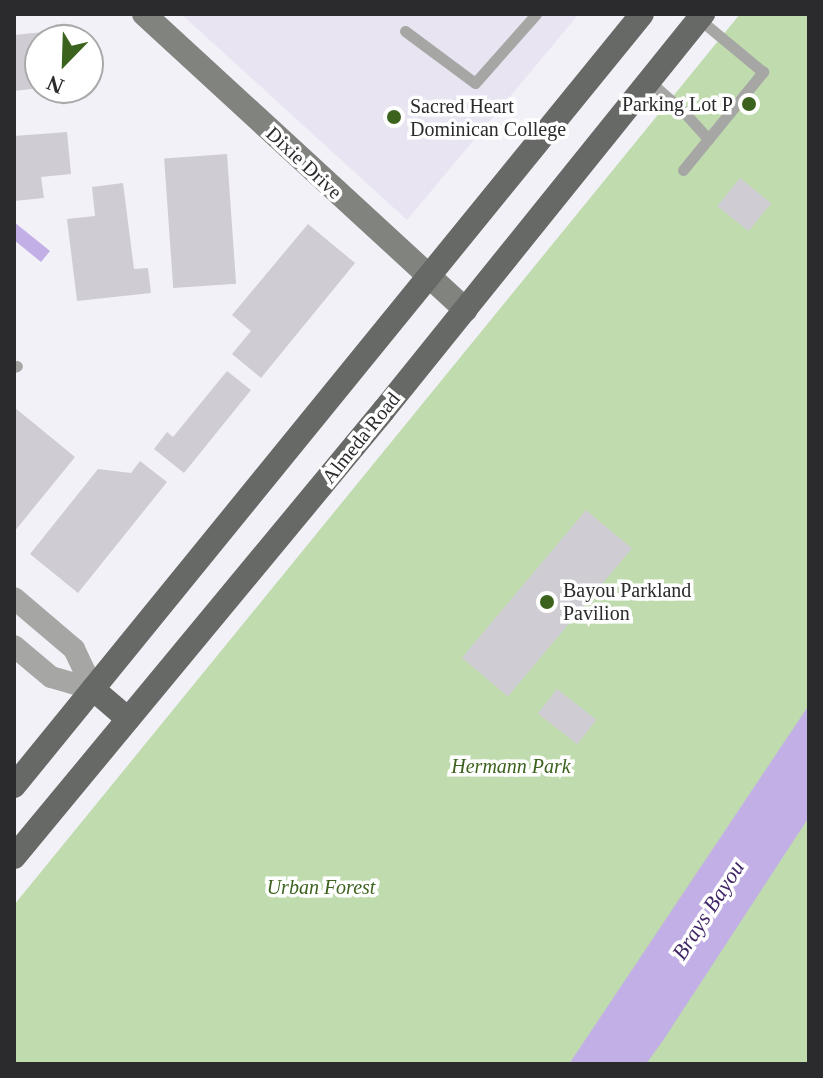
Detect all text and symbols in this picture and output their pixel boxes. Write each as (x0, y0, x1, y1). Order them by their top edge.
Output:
north arrow (24, 24, 104, 104)
text: N (43, 70, 67, 99)
place label: Parking Lot P (622, 92, 733, 116)
place label: Sacred Heart Dominican College (410, 94, 566, 141)
marker: Parking Lot P (740, 95, 758, 113)
marker: Sacred Heart Dominican College (385, 108, 403, 126)
street label: Dixie Drive (261, 122, 347, 204)
street label: Almeda Road (317, 388, 405, 488)
place label: Bayou Parkland Pavilion (563, 578, 691, 625)
marker: Bayou Parkland Pavilion (538, 593, 556, 611)
park label: Hermann Park (451, 754, 571, 778)
water label: Brays Bayou (666, 855, 750, 965)
park label: Urban Forest (267, 875, 375, 899)

